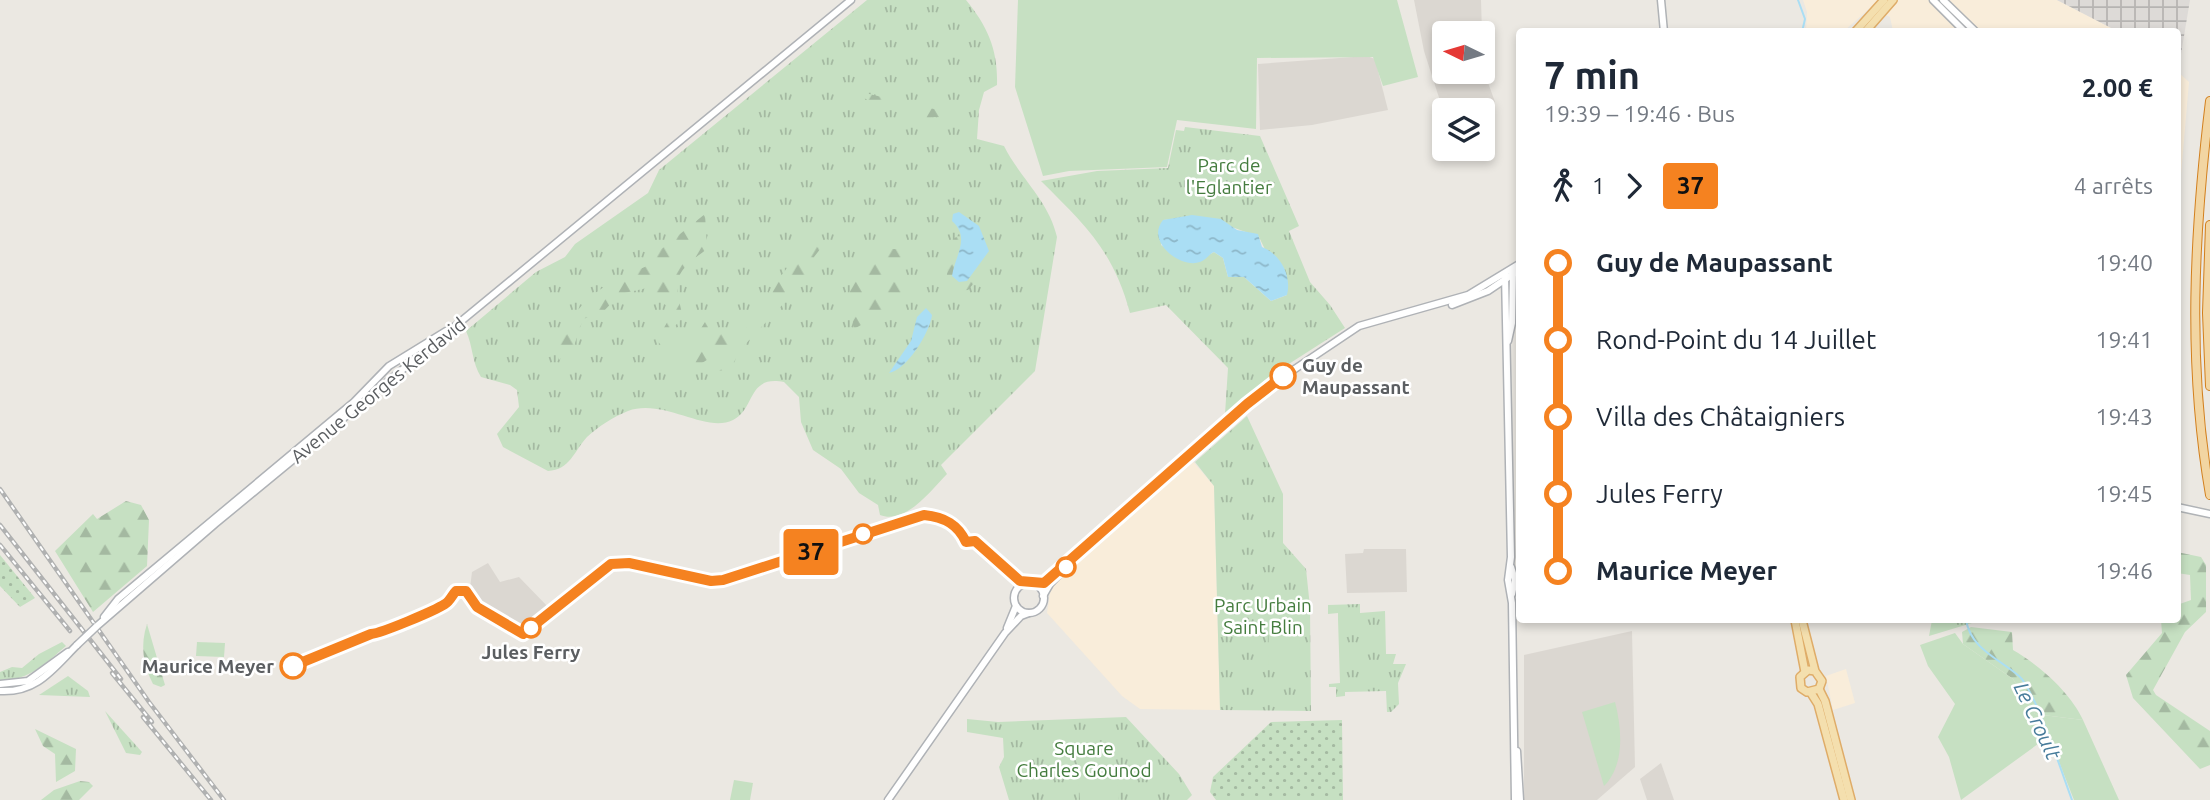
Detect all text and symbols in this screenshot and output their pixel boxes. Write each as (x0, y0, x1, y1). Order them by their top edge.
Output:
north arrow (1432, 21, 1494, 84)
map controls (1432, 21, 1495, 161)
text: 7 min (1544, 54, 1640, 96)
text: 2.00 € (2082, 73, 2153, 102)
button: layers (1432, 98, 1495, 161)
text: 19:39 – 19:46 · Bus (1544, 101, 1735, 126)
park label: Parc de l'Eglantier (1186, 154, 1272, 198)
icon: walk (1544, 167, 1582, 205)
icon: forward (1615, 167, 1653, 205)
text: 37 (1677, 172, 1704, 199)
text: 1 (1592, 173, 1605, 198)
text: 4 arrêts (2074, 173, 2153, 198)
text: Guy de Maupassant (1596, 248, 1833, 277)
text: 19:40 (2095, 250, 2153, 275)
street label: Avenue Georges Kerdavid (286, 313, 470, 467)
text: Rond-Point du 14 Juillet (1596, 325, 1876, 354)
text: 19:41 (2095, 327, 2153, 352)
place label: Guy de Maupassant (1302, 354, 1410, 398)
marker: Guy de Maupassant (1270, 363, 1296, 389)
text: Villa des Châtaigniers (1596, 402, 1845, 431)
text: 19:43 (2095, 404, 2153, 429)
text: Jules Ferry (1596, 479, 1723, 508)
text: 19:45 (2095, 481, 2153, 506)
unlabelled marker (853, 524, 873, 544)
line badge: 37 (780, 529, 842, 575)
text: 37 (797, 538, 825, 565)
text: Maurice Meyer (1596, 556, 1777, 585)
unlabelled marker (1056, 557, 1076, 577)
text: 19:46 (2095, 558, 2153, 583)
park label: Parc Urbain Saint Blin (1214, 594, 1312, 638)
marker: Jules Ferry (521, 618, 541, 638)
place label: Jules Ferry (482, 641, 580, 663)
marker: Maurice Meyer (280, 653, 306, 679)
place label: Maurice Meyer (142, 655, 274, 677)
water label: Le Croult (2010, 678, 2067, 764)
park label: Square Charles Gounod (1016, 737, 1152, 781)

